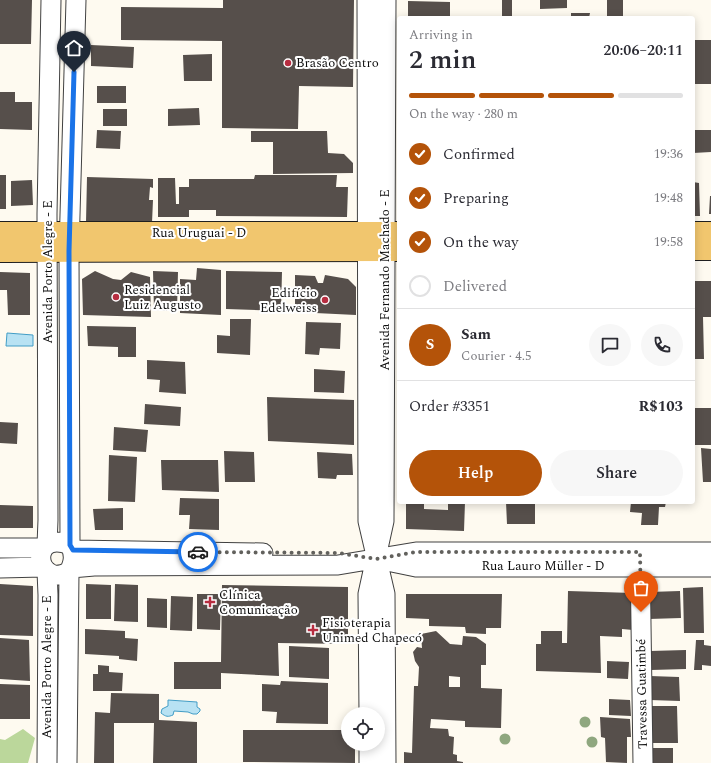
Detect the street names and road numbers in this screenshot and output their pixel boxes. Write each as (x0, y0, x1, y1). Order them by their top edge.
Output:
street label: Avenida Fernando Machado - E (375, 189, 395, 371)
street label: Avenida Porto Alegre - E (38, 200, 58, 344)
street label: Rua Uruguai - D (152, 223, 246, 243)
street label: Rua Lauro Müller - D (481, 556, 605, 576)
street label: Avenida Porto Alegre - E (37, 595, 57, 739)
street label: Travessa Guatimbé (631, 639, 653, 749)

